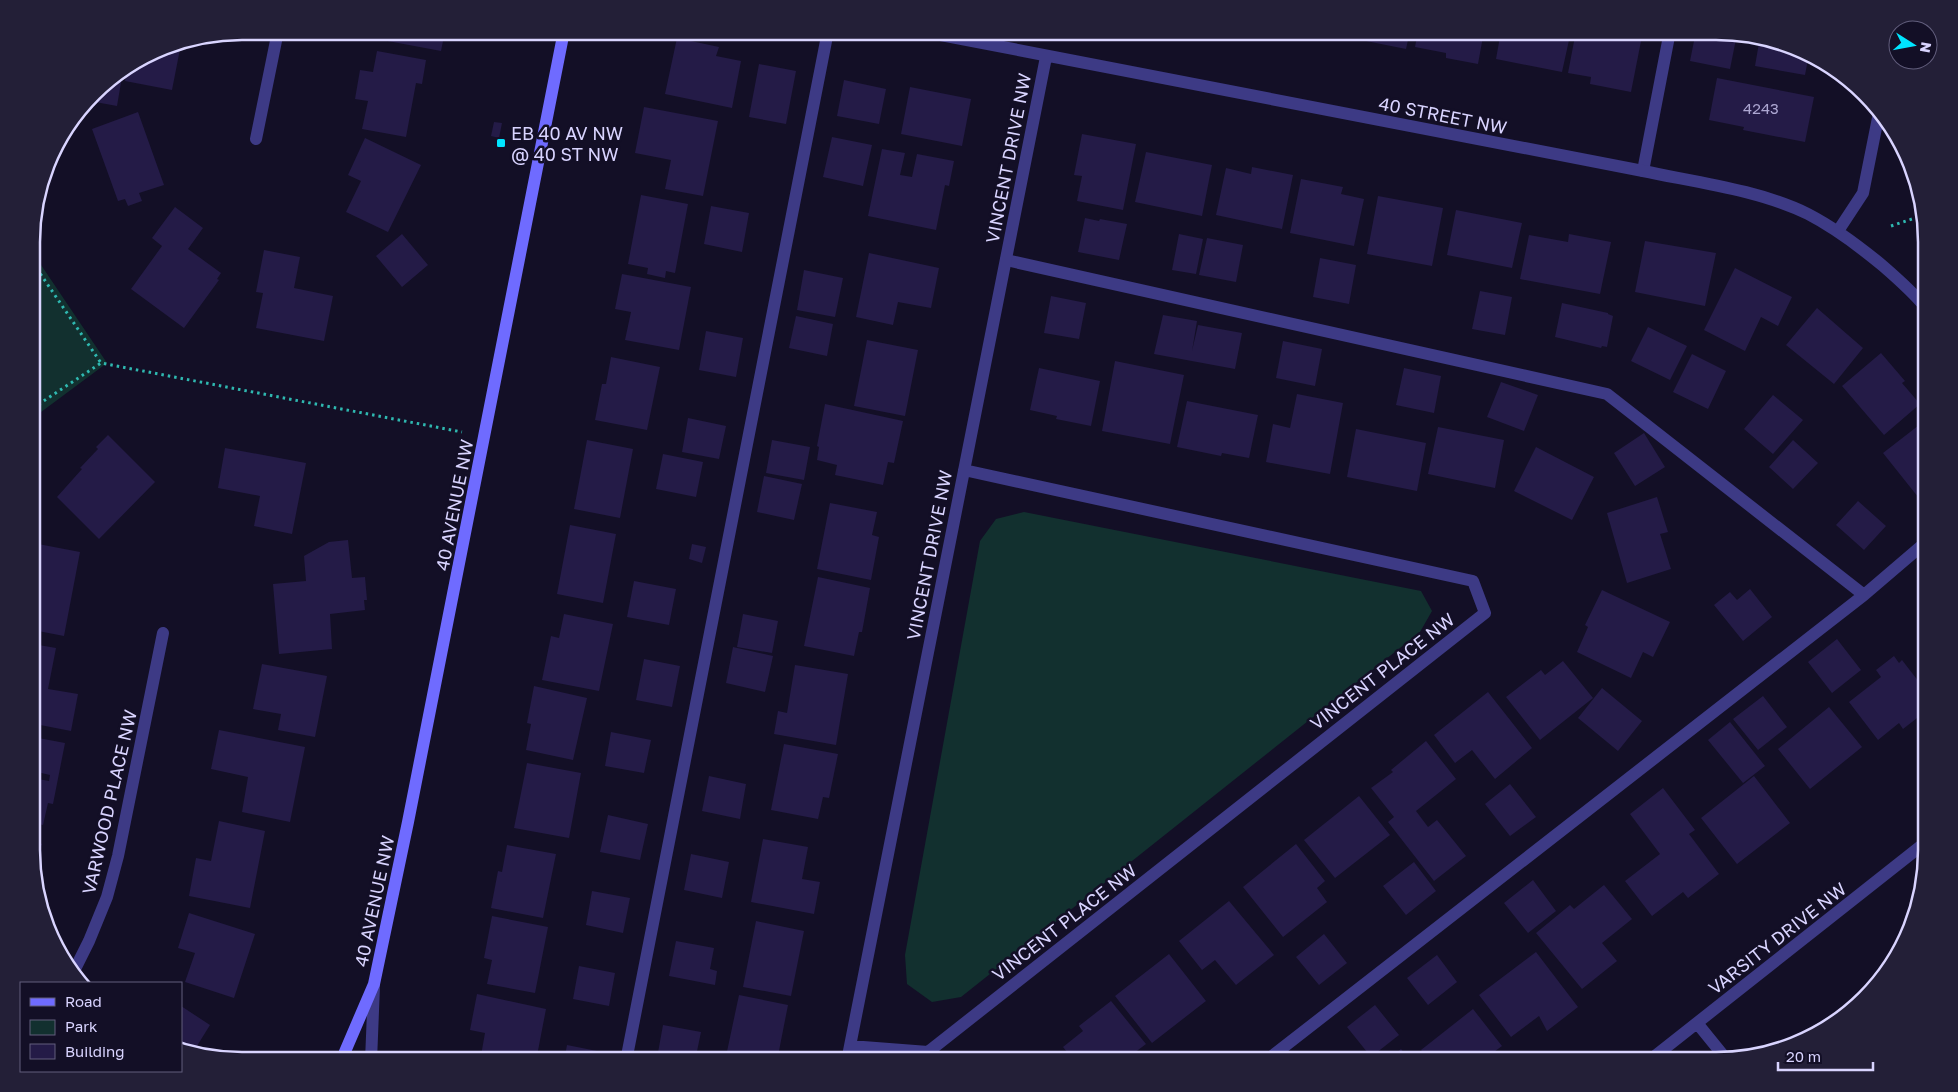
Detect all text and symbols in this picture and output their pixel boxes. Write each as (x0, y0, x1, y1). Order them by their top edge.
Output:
north arrow (1888, 20, 1938, 70)
text: N (1917, 41, 1936, 54)
street label: VINCENT DRIVE NW (981, 71, 1035, 245)
street label: 40 STREET NW (1377, 92, 1509, 138)
house number: 4243 (1743, 99, 1779, 117)
place label: EB 40 AV NW @ 40 ST NW (511, 122, 623, 165)
marker: EB 40 AV NW @ 40 ST NW (495, 137, 507, 149)
street label: 40 AVENUE NW (430, 437, 478, 573)
street label: VINCENT DRIVE NW (902, 468, 956, 642)
street label: VINCENT PLACE NW (1306, 608, 1458, 734)
street label: VARWOOD PLACE NW (77, 708, 141, 896)
street label: 40 AVENUE NW (349, 833, 399, 969)
street label: VINCENT PLACE NW (988, 859, 1140, 985)
street label: VARSITY DRIVE NW (1704, 877, 1850, 999)
legend (20, 982, 182, 1072)
text: Road (65, 992, 102, 1010)
text: Park (65, 1017, 98, 1035)
scale bar (1778, 1040, 1873, 1072)
text: Building (65, 1042, 125, 1060)
text: 20 m (1786, 1047, 1821, 1065)

